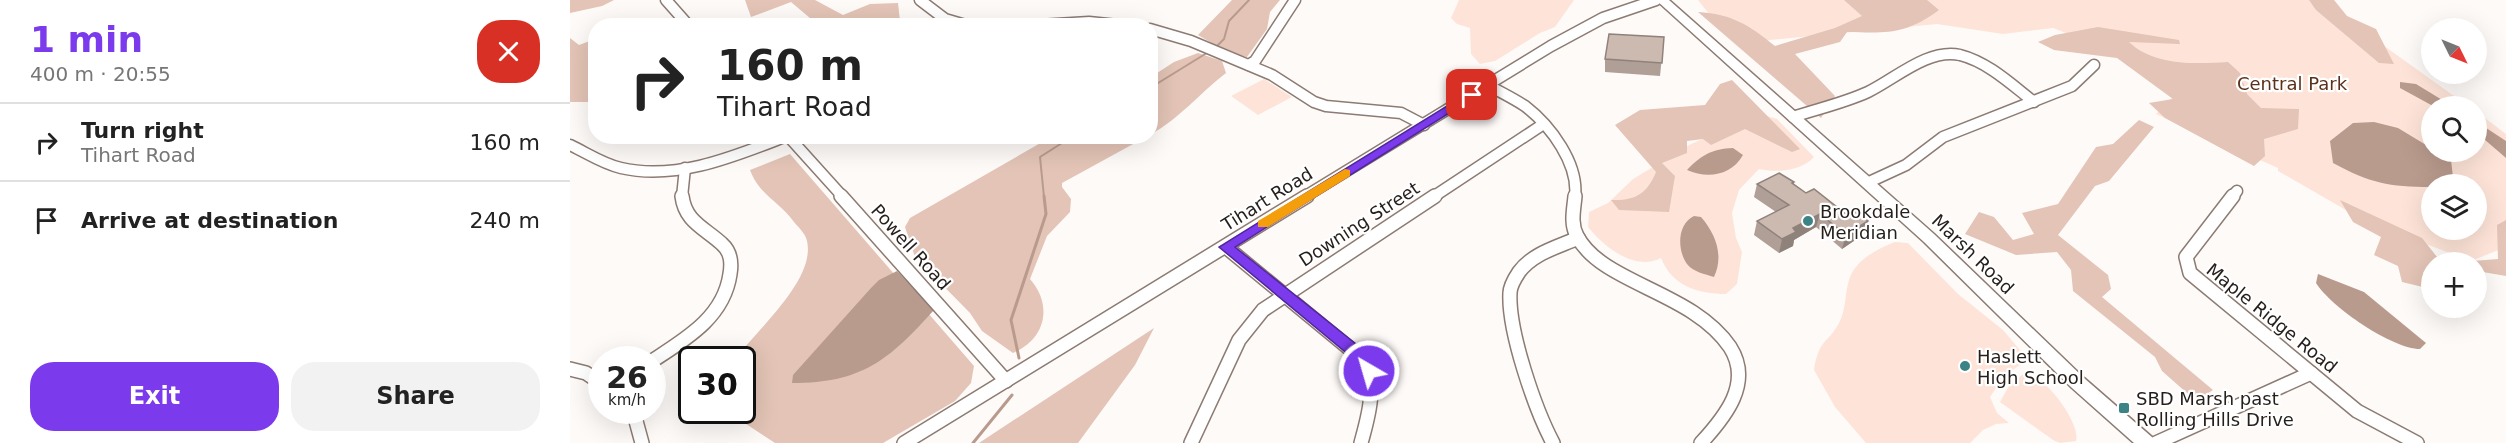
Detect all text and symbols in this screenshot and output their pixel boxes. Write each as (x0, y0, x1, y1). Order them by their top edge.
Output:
north arrow (2421, 18, 2487, 84)
map controls (2421, 18, 2487, 318)
text: 1 min (30, 19, 143, 60)
button: close (477, 20, 540, 83)
text: 160 m (717, 41, 863, 90)
icon: right (618, 42, 696, 120)
text: 400 m · 20:55 (30, 62, 171, 86)
pin (1446, 69, 1497, 120)
park label: Central Park (2237, 73, 2348, 94)
icon: arrive (1455, 78, 1488, 111)
text: Tihart Road (717, 91, 872, 122)
button: search (2421, 96, 2487, 162)
text: Turn right (81, 118, 204, 143)
icon: right (30, 126, 63, 159)
text: 160 m (470, 130, 540, 155)
text: Tihart Road (81, 143, 196, 167)
street label: Tihart Road (1217, 163, 1316, 236)
button: layers (2421, 174, 2487, 240)
street label: Downing Street (1295, 177, 1423, 271)
street label: Powell Road (867, 200, 955, 294)
place label: Brookdale Meridian (1820, 201, 1910, 243)
icon: arrive (30, 204, 63, 237)
text: Arrive at destination (81, 208, 338, 233)
text: 240 m (470, 208, 540, 233)
street label: Marsh Road (1928, 210, 2018, 298)
marker: Brookdale Meridian (1801, 214, 1815, 228)
button: + (2421, 252, 2487, 318)
street label: Maple Ridge Road (2202, 259, 2342, 377)
position arrow (1337, 339, 1401, 403)
speed limit sign: 30 (678, 346, 756, 424)
place label: Haslett High School (1977, 346, 2084, 388)
marker: Haslett High School (1958, 359, 1972, 373)
text: 26 (606, 360, 648, 395)
button: Exit (30, 362, 279, 431)
button: Share (291, 362, 540, 431)
place label: SBD Marsh past Rolling Hills Drive (2136, 388, 2294, 430)
text: km/h (608, 391, 646, 409)
marker: SBD Marsh past Rolling Hills Drive (2117, 401, 2131, 415)

